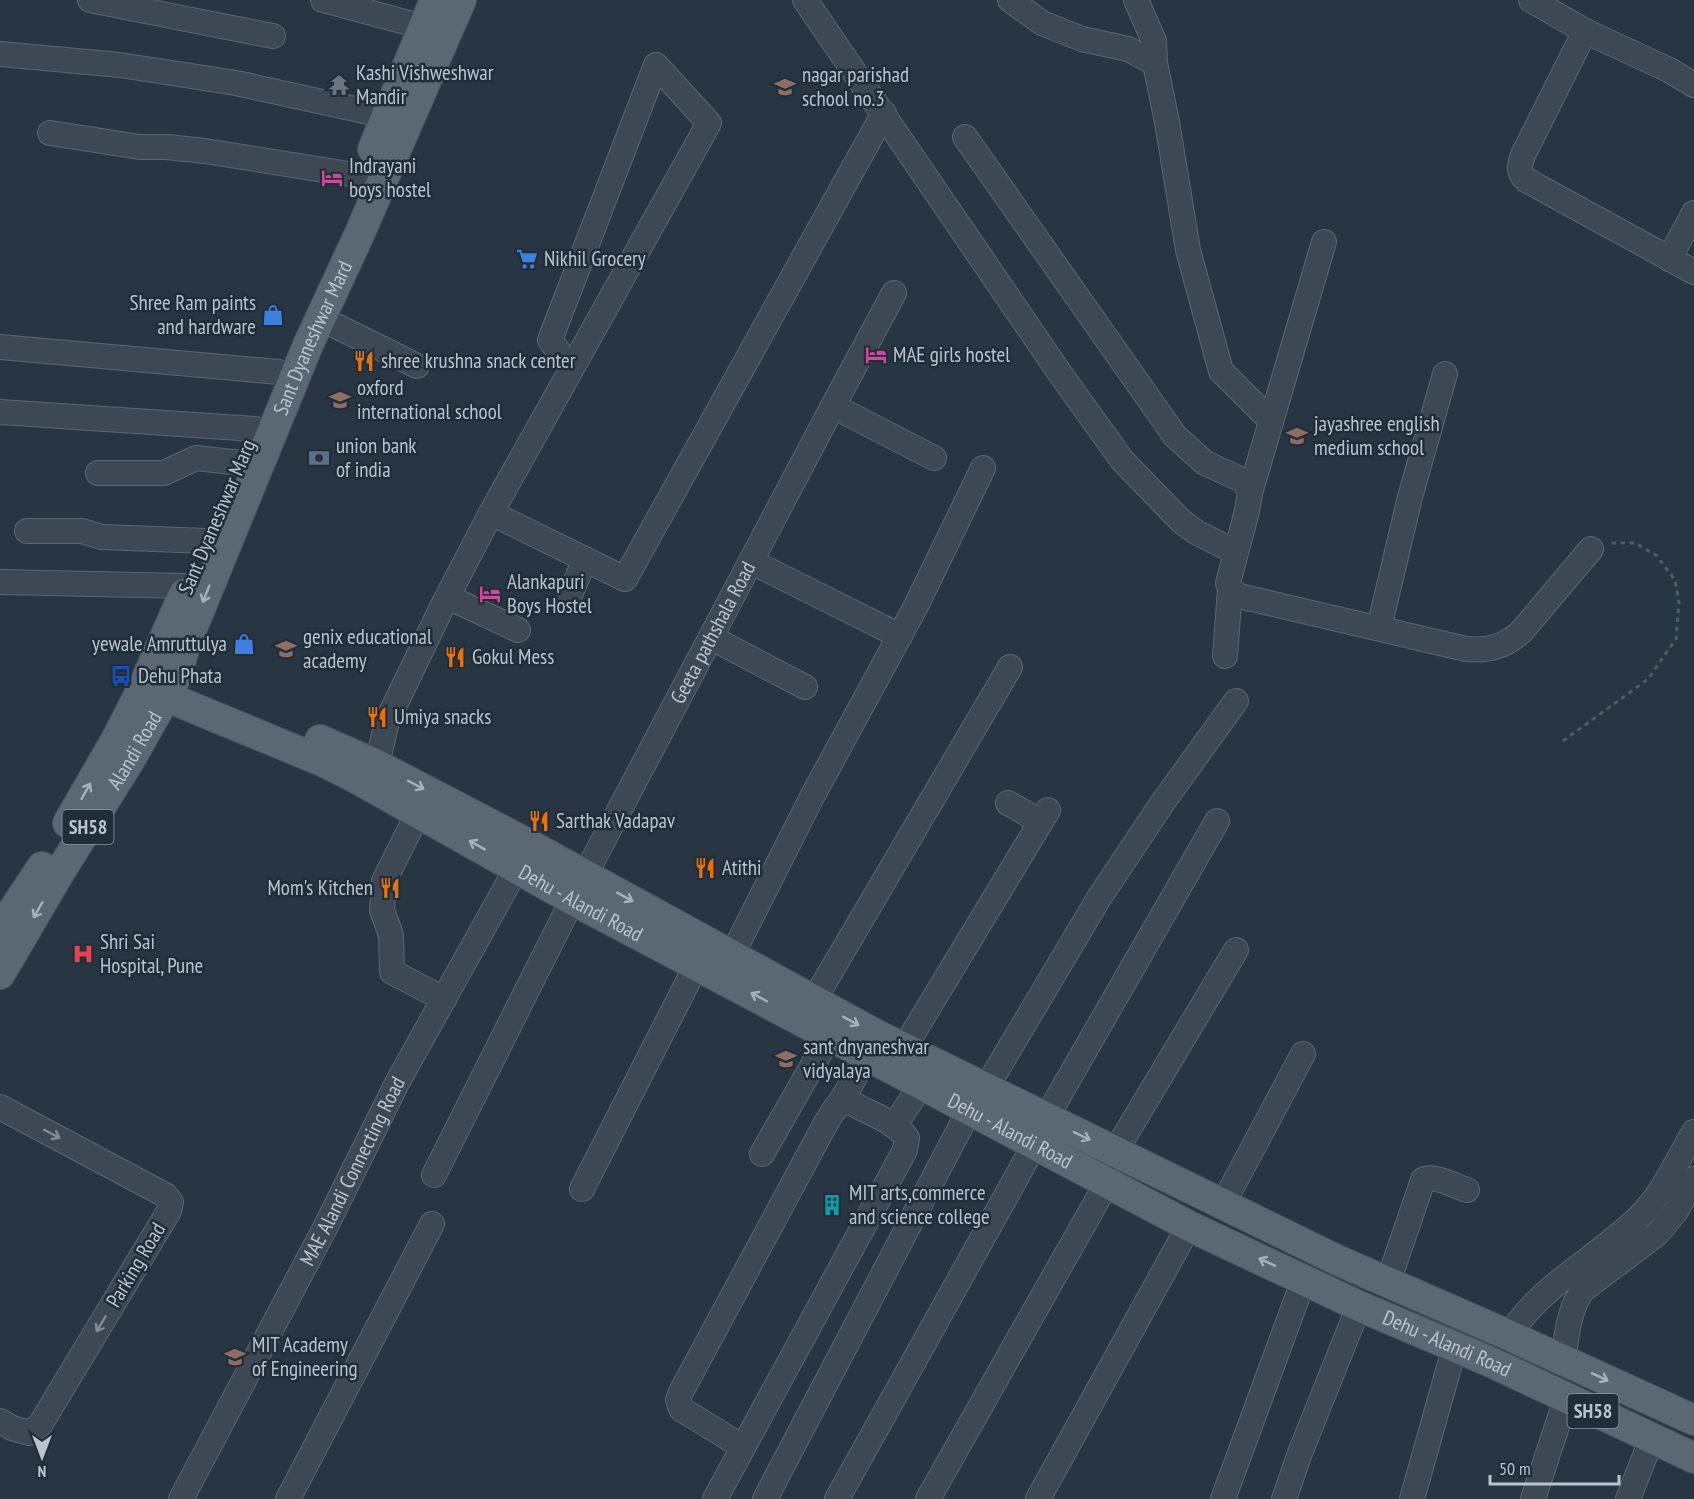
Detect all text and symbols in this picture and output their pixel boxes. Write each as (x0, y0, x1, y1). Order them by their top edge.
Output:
place label: Kashi Vishweshwar Mandir (356, 59, 494, 110)
place label: nagar parishad school no.3 (802, 61, 909, 112)
temple icon: Kashi Vishweshwar Mandir (327, 73, 351, 97)
school or university icon: nagar parishad school no.3 (773, 75, 797, 99)
place label: Indrayani boys hostel (349, 152, 431, 203)
hotel icon: Indrayani boys hostel (320, 166, 344, 190)
place label: Nikhil Grocery (544, 245, 646, 272)
supermarket icon: Nikhil Grocery (515, 247, 539, 271)
street label: Sant Dyaneshwar Mard (267, 256, 358, 419)
place label: Shree Ram paints and hardware (130, 289, 256, 340)
shop icon: Shree Ram paints and hardware (261, 303, 285, 327)
place label: MAE girls hostel (893, 341, 1010, 368)
hotel icon: MAE girls hostel (864, 343, 888, 367)
place label: shree krushna snack center (381, 347, 576, 374)
restaurant icon: shree krushna snack center (352, 349, 376, 373)
place label: oxford international school (357, 374, 502, 425)
school or university icon: oxford international school (328, 388, 352, 412)
place label: jayashree english medium school (1314, 410, 1440, 461)
school or university icon: jayashree english medium school (1285, 424, 1309, 448)
place label: union bank of india (336, 432, 417, 483)
street label: Sant Dyaneshwar Marg (172, 435, 261, 598)
bank icon: union bank of india (307, 446, 331, 470)
street label: Geeta pathshala Road (664, 557, 761, 708)
place label: Alankapuri Boys Hostel (507, 568, 592, 619)
hotel icon: Alankapuri Boys Hostel (478, 582, 502, 606)
one-way arrow (200, 584, 211, 603)
place label: genix educational academy (303, 623, 432, 674)
place label: yewale Amruttulya (92, 630, 227, 657)
shop icon: yewale Amruttulya (232, 632, 256, 656)
school or university icon: genix educational academy (274, 637, 298, 661)
place label: Gokul Mess (472, 643, 554, 670)
restaurant icon: Gokul Mess (443, 645, 467, 669)
place label: Dehu Phata (138, 662, 222, 689)
bus stop icon: Dehu Phata (109, 664, 133, 688)
place label: Umiya snacks (394, 703, 491, 730)
restaurant icon: Umiya snacks (365, 705, 389, 729)
street label: Alandi Road (101, 706, 168, 795)
one-way arrow (407, 779, 424, 791)
one-way arrow (81, 783, 93, 800)
place label: Sarthak Vadapav (556, 807, 676, 834)
restaurant icon: Sarthak Vadapav (527, 809, 551, 833)
road number: SH58 (62, 810, 113, 844)
one-way arrow (468, 839, 486, 850)
place label: Atithi (722, 854, 762, 881)
restaurant icon: Atithi (693, 856, 717, 880)
street label: Dehu - Alandi Road (514, 858, 648, 948)
place label: Mom's Kitchen (267, 874, 373, 901)
restaurant icon: Mom's Kitchen (378, 876, 402, 900)
one-way arrow (616, 891, 633, 903)
one-way arrow (31, 901, 43, 918)
place label: Shri Sai Hospital, Pune (100, 928, 203, 979)
hospital icon: Shri Sai Hospital, Pune (71, 942, 95, 966)
one-way arrow (751, 991, 768, 1003)
one-way arrow (842, 1016, 860, 1027)
place label: sant dnyaneshvar vidyalaya (803, 1033, 929, 1084)
school or university icon: sant dnyaneshvar vidyalaya (774, 1047, 798, 1071)
street label: MAE Alandi Connecting Road (293, 1071, 411, 1270)
street label: Dehu - Alandi Road (943, 1087, 1077, 1175)
one-way arrow (43, 1128, 60, 1140)
one-way arrow (1073, 1130, 1091, 1142)
place label: MIT arts,commerce and science college (849, 1179, 990, 1230)
building icon: MIT arts,commerce and science college (820, 1193, 844, 1217)
street label: Parking Road (100, 1217, 171, 1312)
one-way arrow (1259, 1255, 1277, 1267)
street label: Dehu - Alandi Road (1379, 1304, 1516, 1383)
one-way arrow (94, 1315, 106, 1332)
place label: MIT Academy of Engineering (252, 1331, 358, 1382)
school or university icon: MIT Academy of Engineering (223, 1345, 247, 1369)
one-way arrow (1590, 1371, 1608, 1383)
road number: SH58 (1568, 1394, 1618, 1428)
north arrow (12, 1427, 72, 1487)
scale bar (1490, 1448, 1619, 1486)
text: 50 m (1499, 1457, 1531, 1480)
text: N (38, 1462, 46, 1482)

